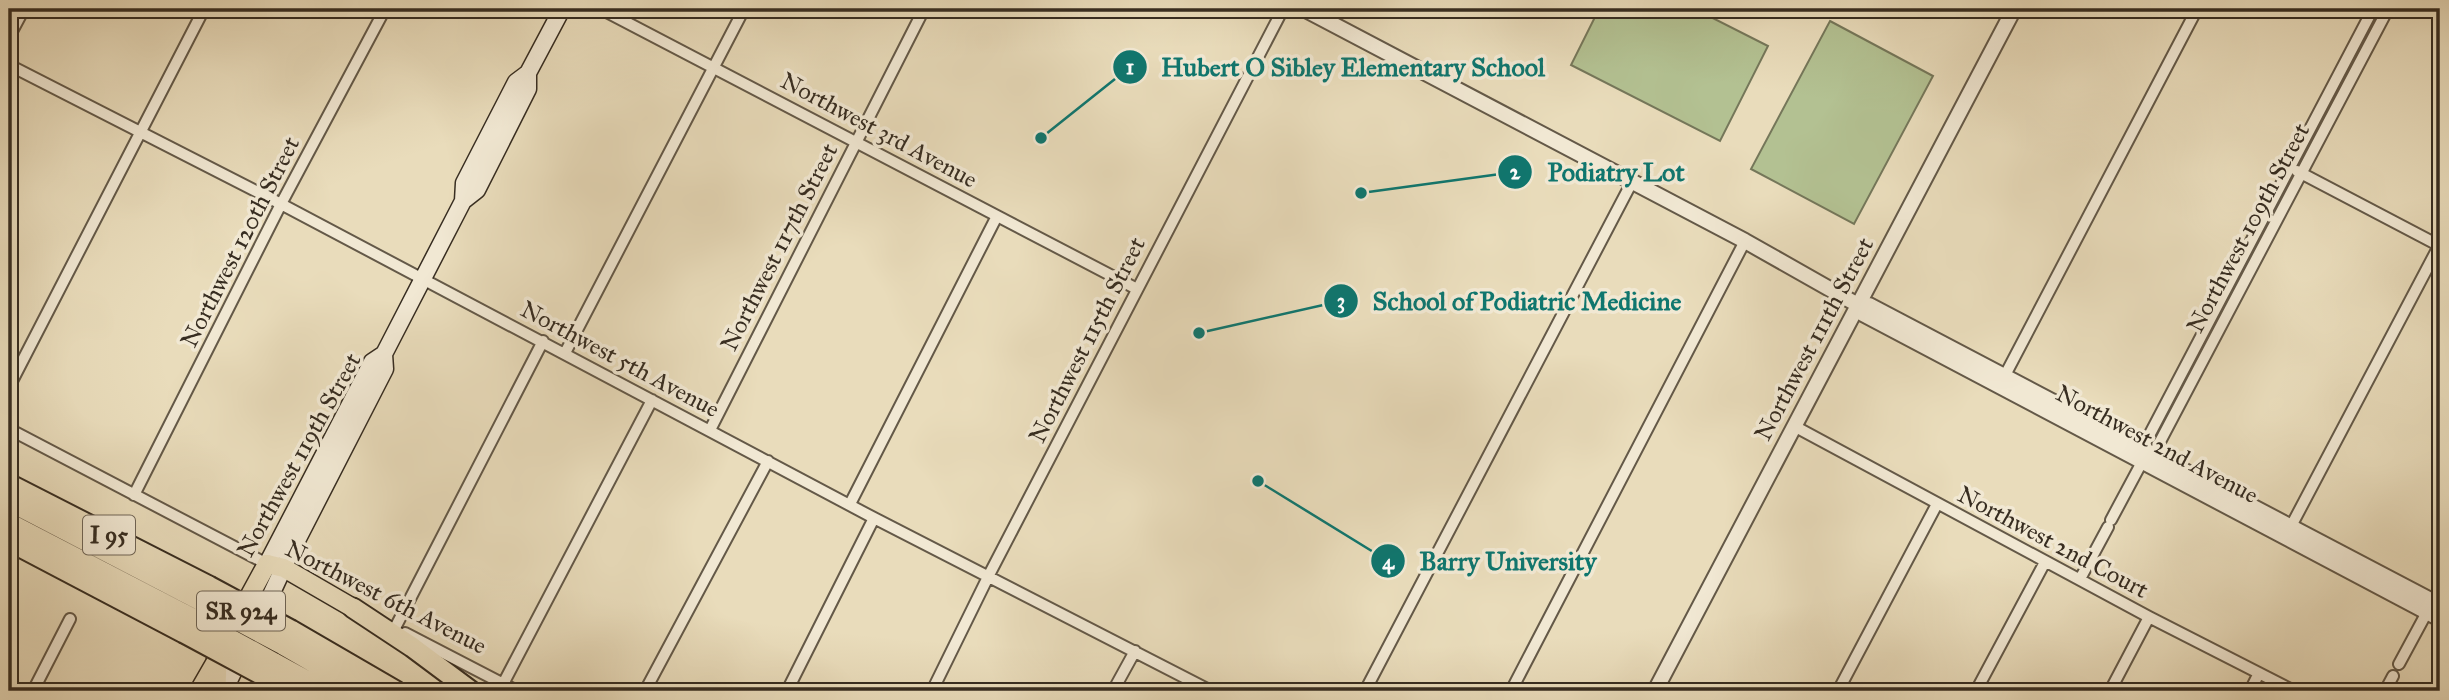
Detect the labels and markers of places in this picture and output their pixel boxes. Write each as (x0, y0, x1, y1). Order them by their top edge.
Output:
callout: Hubert O Sibley Elementary School (1112, 43, 1559, 90)
callout: Podiatry Lot (1498, 148, 1698, 195)
callout: School of Podiatric Medicine (1324, 277, 1696, 324)
callout: Barry University (1371, 538, 1610, 585)

